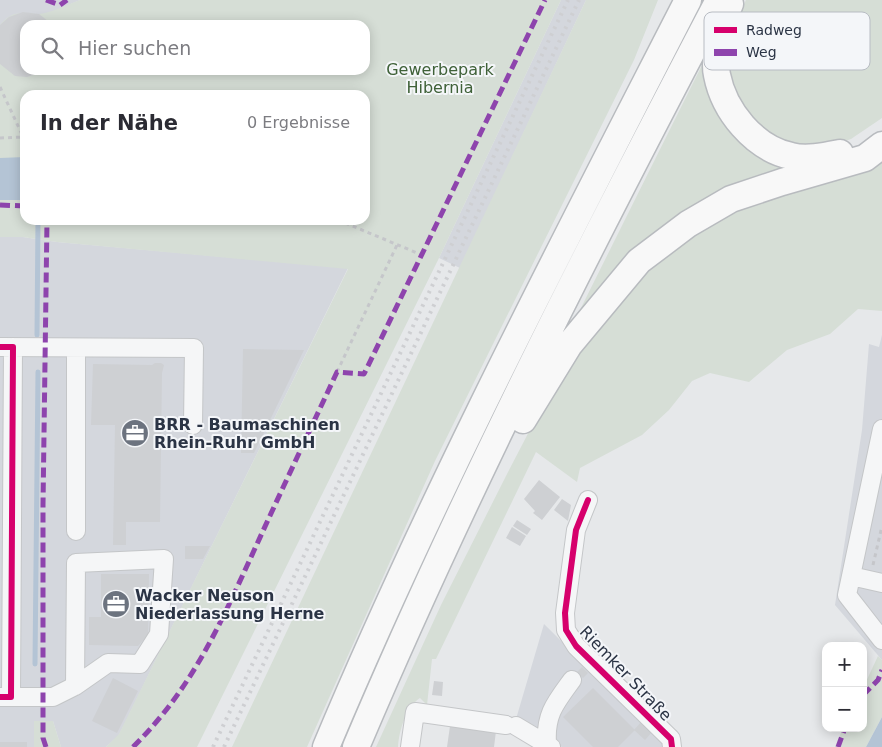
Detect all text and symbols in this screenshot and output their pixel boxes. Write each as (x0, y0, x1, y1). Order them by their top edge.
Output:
legend (704, 12, 870, 70)
search box (20, 20, 370, 75)
text: Radweg (746, 22, 802, 38)
icon: search (38, 34, 66, 62)
text: Hier suchen (78, 37, 191, 59)
text: Weg (746, 44, 777, 60)
park label: Gewerbepark Hibernia (386, 60, 495, 97)
text: In der Nähe (40, 111, 178, 135)
text: 0 Ergebnisse (247, 113, 350, 132)
place label: BRR - Baumaschinen Rhein-Ruhr GmbH (154, 415, 340, 452)
office icon: BRR - Baumaschinen Rhein-Ruhr GmbH (120, 418, 150, 448)
place label: Wacker Neuson Niederlassung Herne (135, 586, 325, 623)
office icon: Wacker Neuson Niederlassung Herne (101, 589, 131, 619)
street label: Riemker Straße (576, 622, 676, 725)
map controls (822, 642, 867, 732)
button: + (822, 642, 867, 687)
button: − (822, 687, 867, 732)

